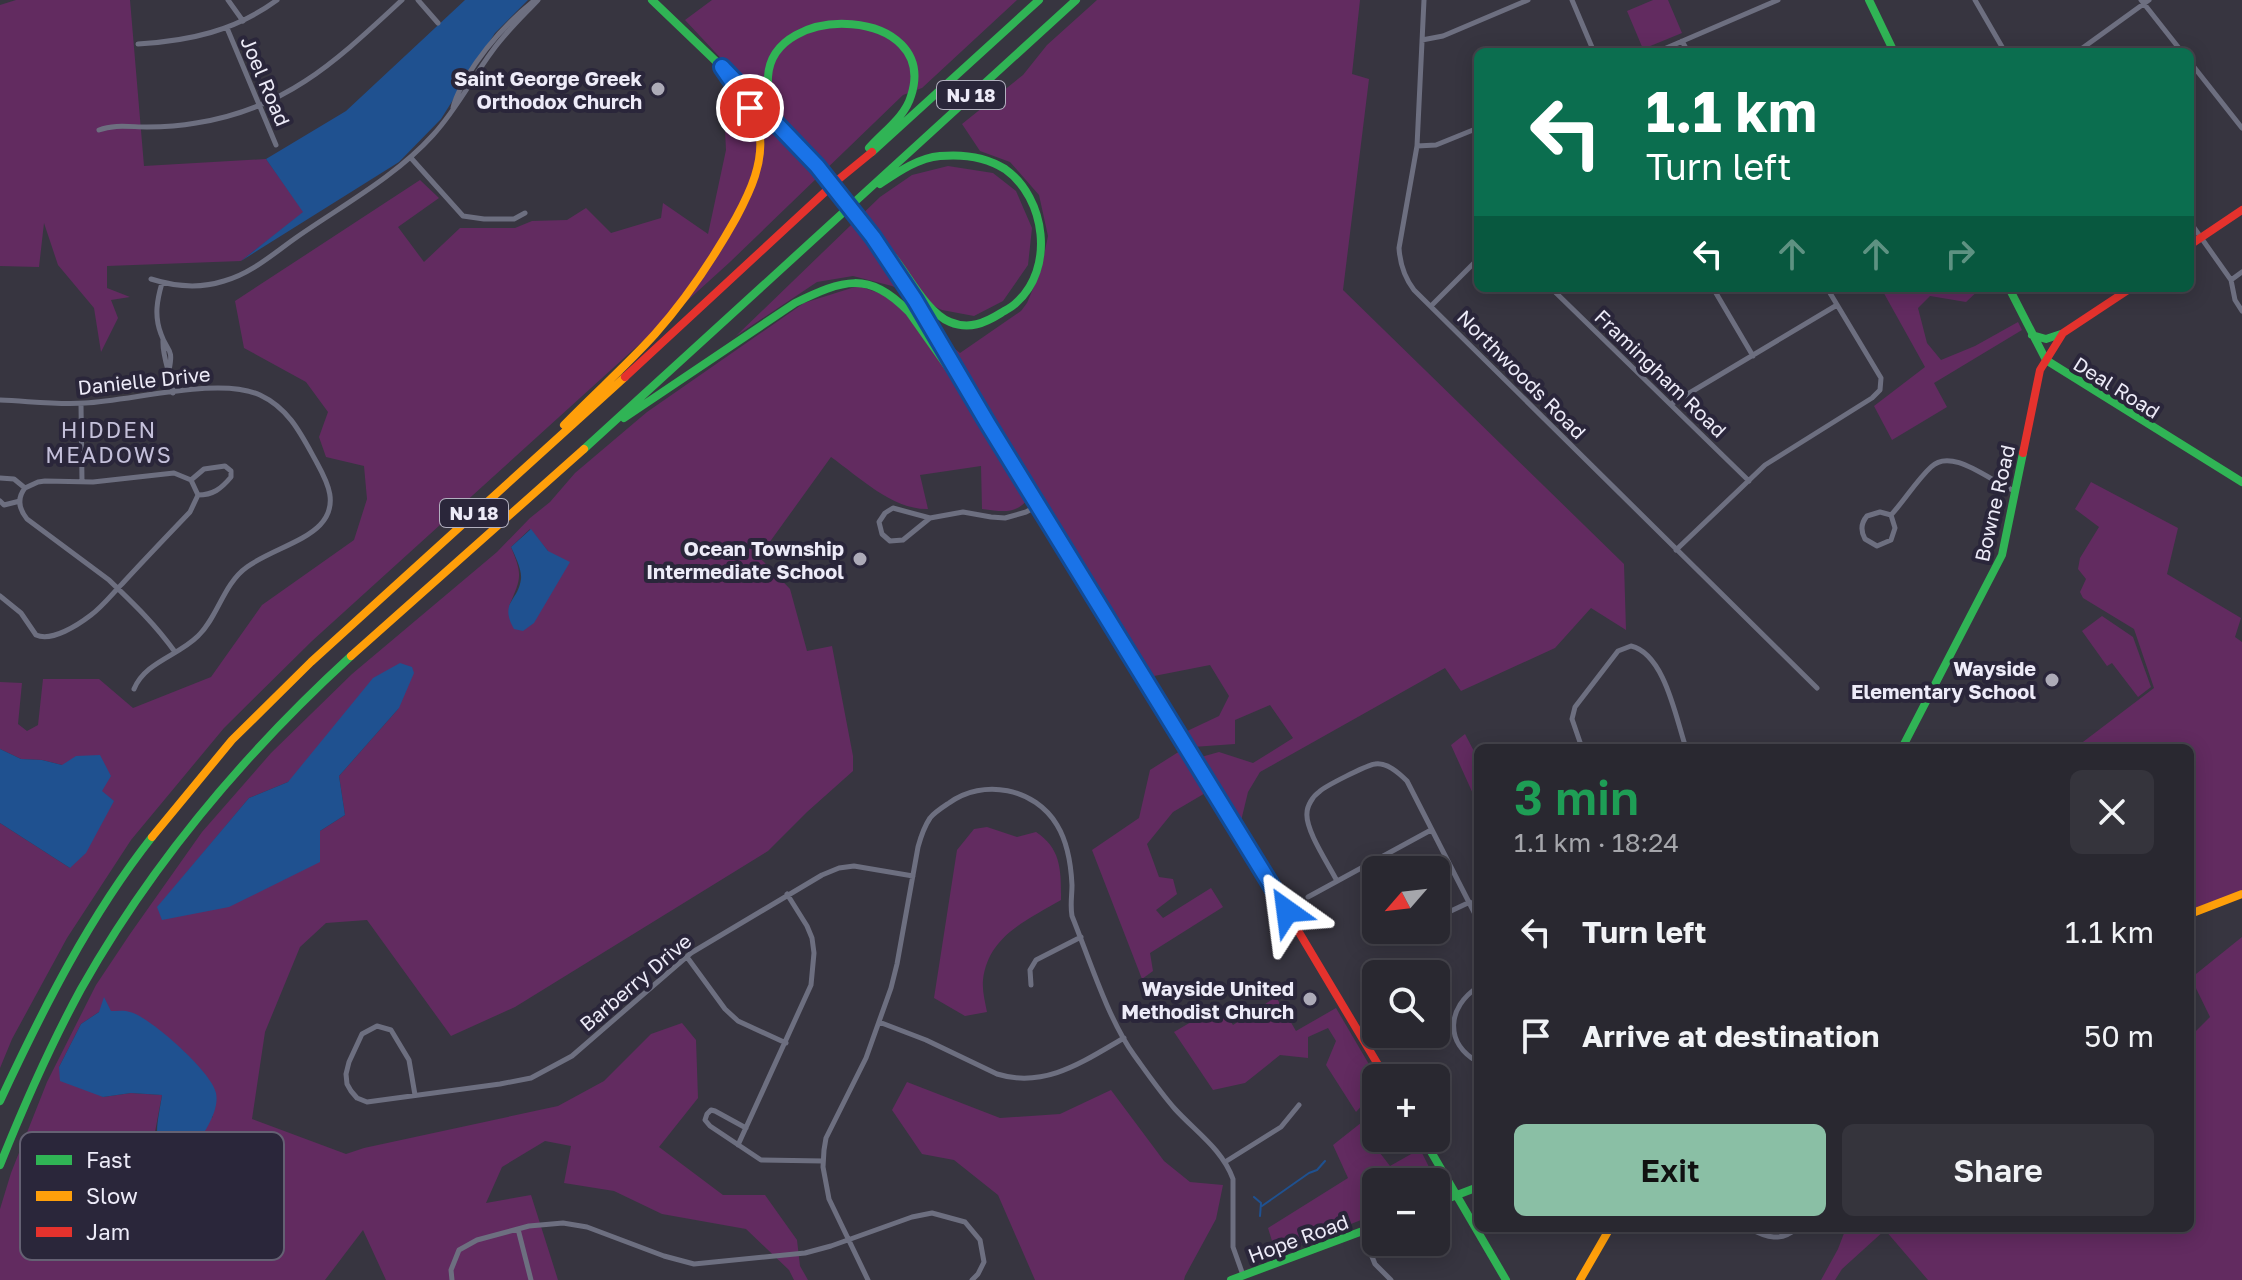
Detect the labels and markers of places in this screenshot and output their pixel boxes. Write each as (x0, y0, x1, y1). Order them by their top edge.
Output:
place label: Saint George Greek Orthodox Church (454, 66, 642, 113)
pin (716, 74, 784, 142)
marker: Saint George Greek Orthodox Church (649, 80, 667, 98)
place label: Ocean Township Intermediate School (646, 536, 844, 583)
marker: Ocean Township Intermediate School (851, 550, 869, 568)
place label: Wayside Elementary School (1851, 656, 2036, 703)
marker: Wayside Elementary School (2043, 671, 2061, 689)
place label: Wayside United Methodist Church (1121, 976, 1294, 1023)
marker: Wayside United Methodist Church (1301, 990, 1319, 1008)

